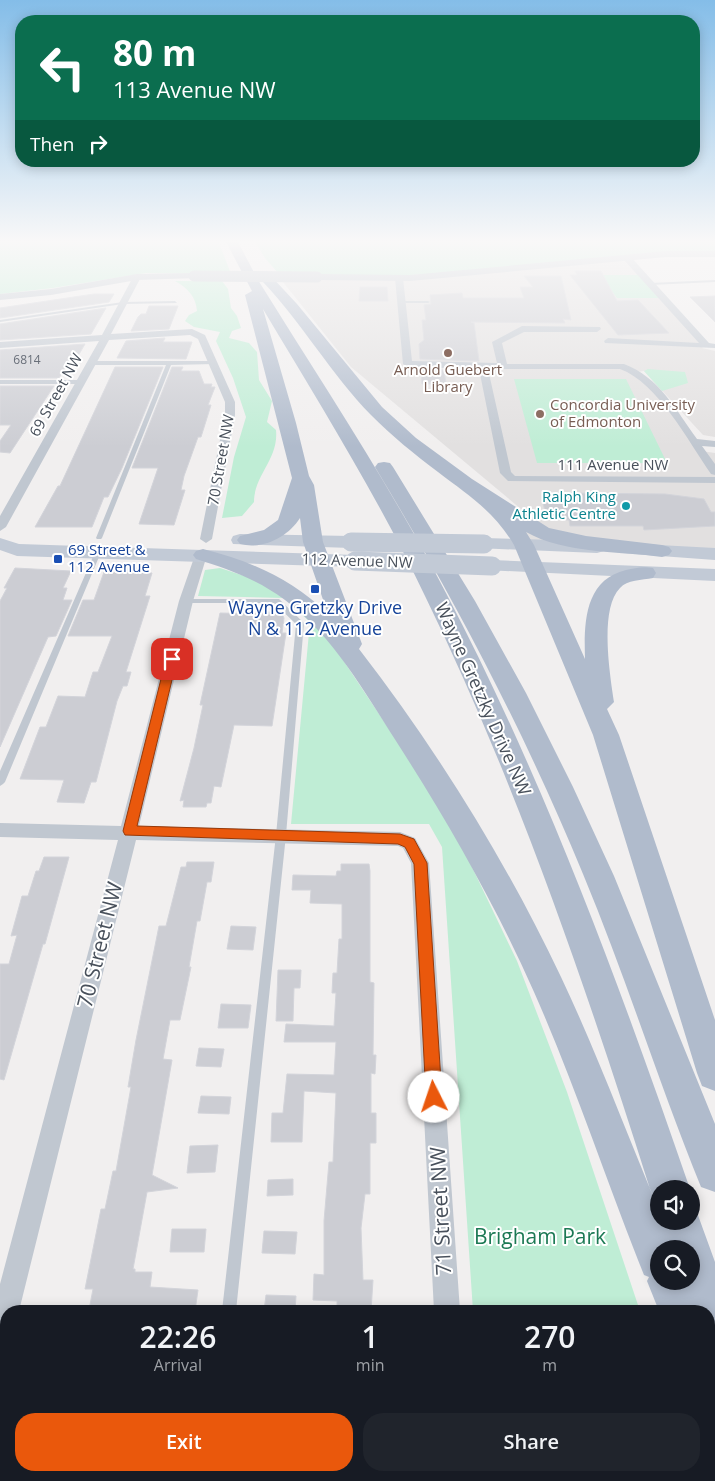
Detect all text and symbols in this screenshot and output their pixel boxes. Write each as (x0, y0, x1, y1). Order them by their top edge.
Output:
text: 80 m (113, 29, 196, 76)
icon: left (30, 35, 95, 100)
text: 113 Avenue NW (113, 74, 276, 104)
icon: right (84, 130, 112, 158)
text: Then (30, 131, 74, 157)
marker: Arnold Guebert Library (442, 347, 454, 359)
street label: 69 Street NW (24, 349, 86, 440)
house number: 6814 (13, 351, 41, 368)
place label: Arnold Guebert Library (394, 359, 502, 396)
place label: Concordia University of Edmonton (550, 394, 695, 431)
marker: Concordia University of Edmonton (534, 408, 546, 420)
street label: 70 Street NW (202, 413, 238, 507)
street label: 111 Avenue NW (558, 454, 669, 474)
place label: Ralph King Athletic Centre (513, 486, 616, 523)
marker: Ralph King Athletic Centre (620, 500, 632, 512)
place label: 69 Street & 112 Avenue (68, 539, 150, 576)
street label: 112 Avenue NW (301, 548, 413, 572)
marker: 69 Street & 112 Avenue (52, 553, 64, 565)
marker: Wayne Gretzky Drive N & 112 Avenue (309, 583, 321, 595)
place label: Wayne Gretzky Drive N & 112 Avenue (228, 595, 402, 640)
street label: Wayne Gretzky Drive NW (430, 598, 538, 799)
pin (151, 638, 193, 680)
icon: arrive (158, 645, 186, 673)
street label: 70 Street NW (70, 878, 128, 1011)
position arrow (407, 1070, 459, 1122)
street label: 71 Street NW (423, 1145, 457, 1276)
map controls (650, 1180, 700, 1290)
button: sound (650, 1180, 700, 1230)
park label: Brigham Park (474, 1222, 606, 1250)
button: search (650, 1240, 700, 1290)
text: 22:26 (140, 1316, 216, 1357)
text: 1 (362, 1316, 379, 1357)
text: 270 (524, 1316, 575, 1357)
text: Arrival (154, 1354, 202, 1376)
text: min (356, 1354, 385, 1376)
text: m (542, 1354, 557, 1376)
button: Exit (15, 1413, 353, 1471)
button: Share (363, 1413, 700, 1471)

